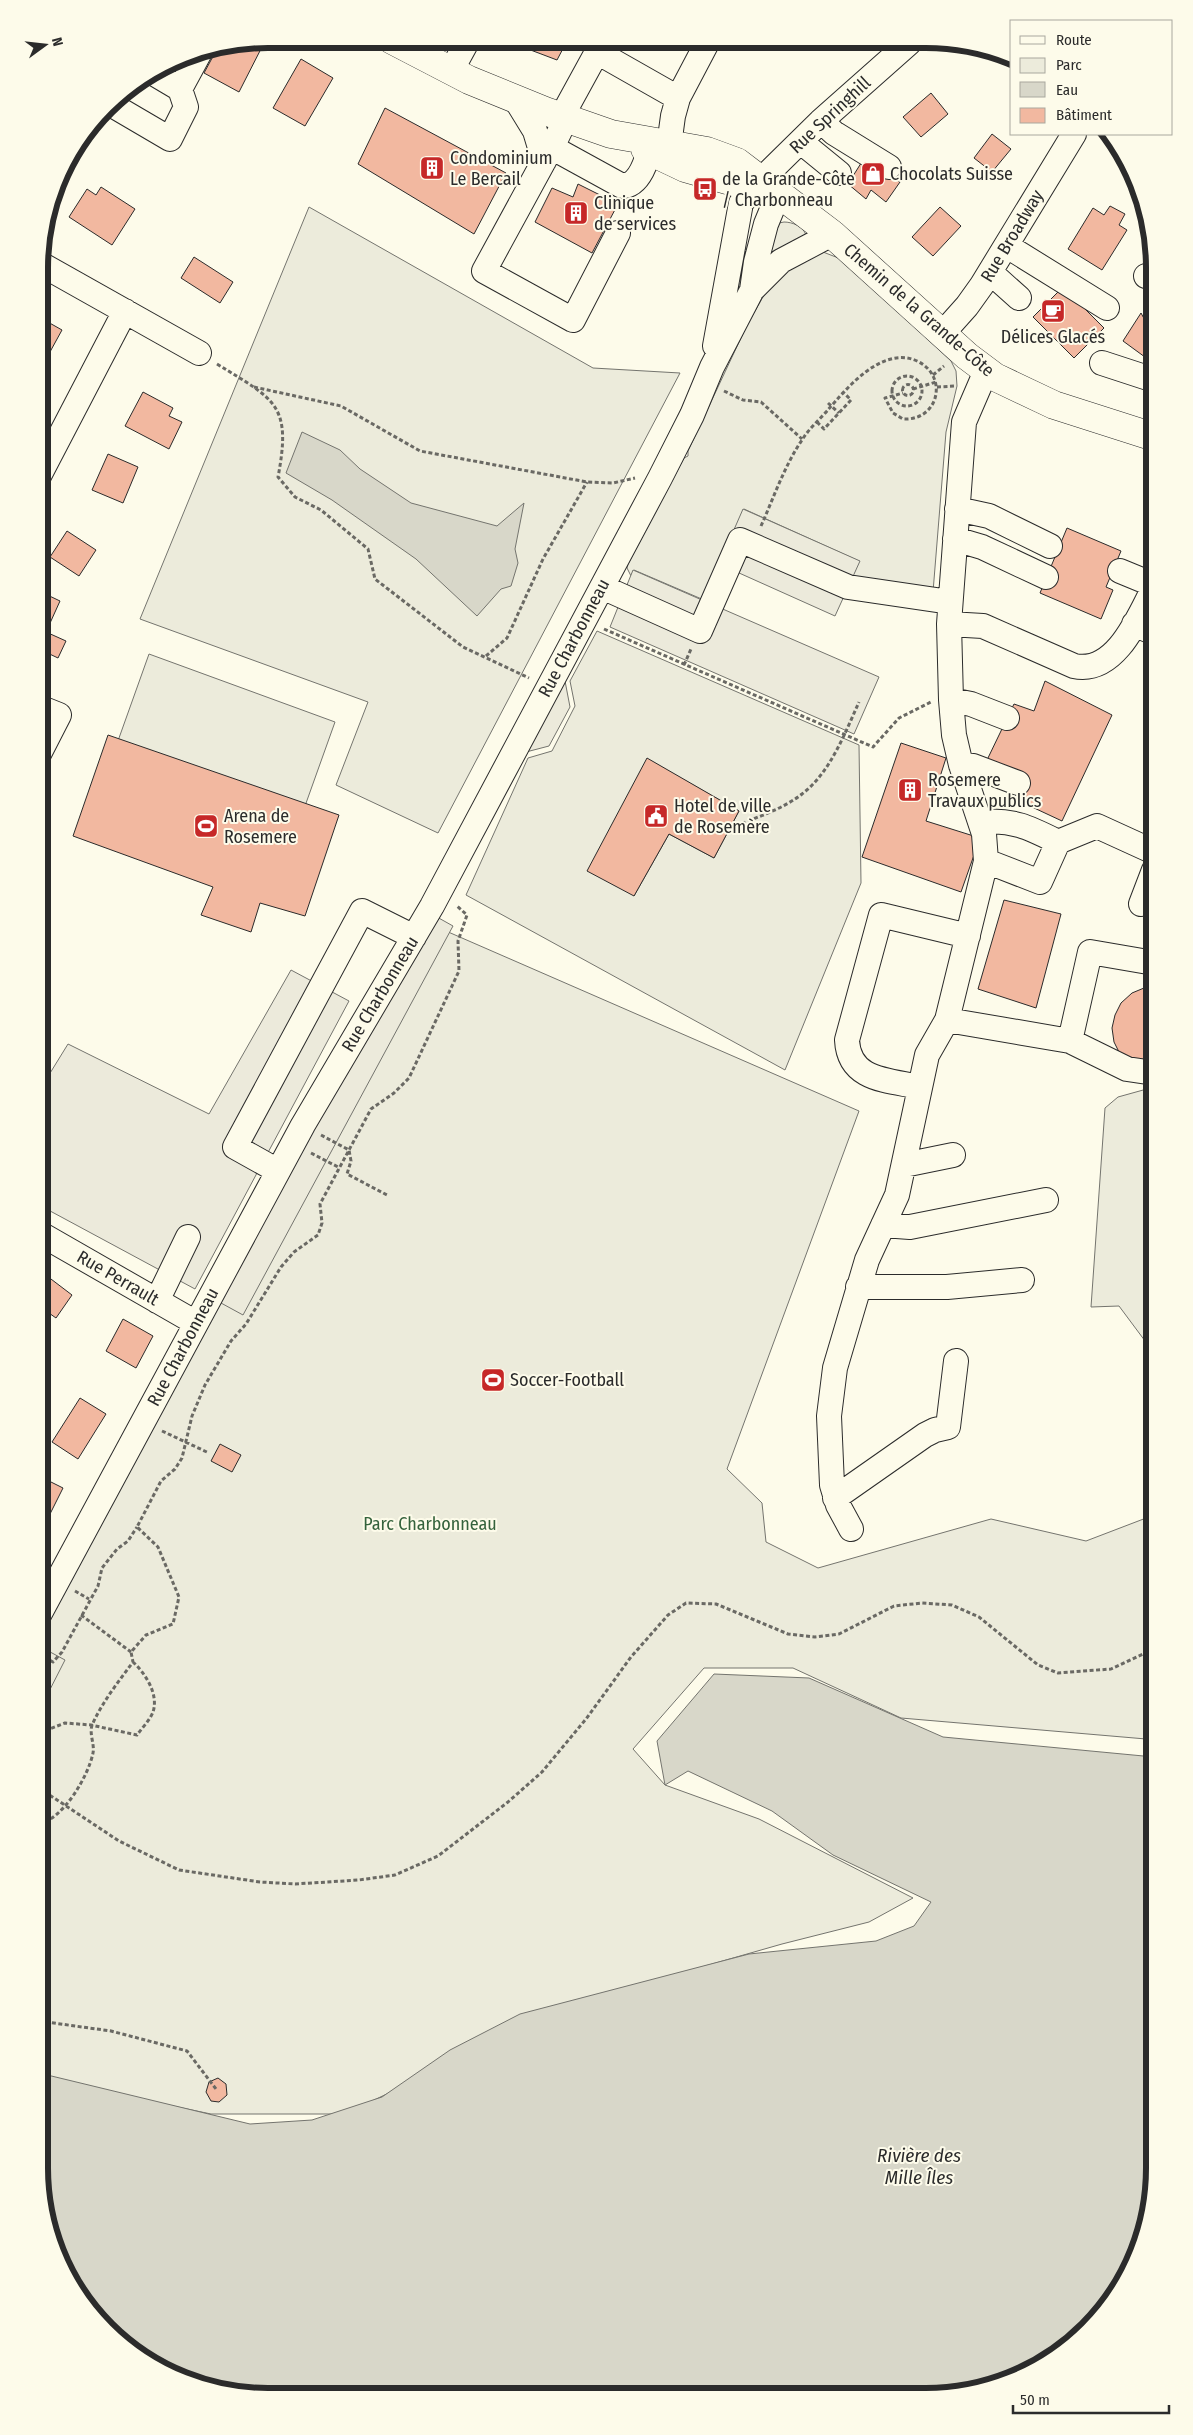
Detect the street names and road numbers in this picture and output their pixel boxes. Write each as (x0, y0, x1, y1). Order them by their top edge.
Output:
street label: Rue Springhill (785, 72, 875, 158)
street label: Rue Broadway (976, 186, 1048, 286)
street label: Chemin de la Grande-Côte (839, 239, 999, 381)
street label: Rue Charbonneau (534, 575, 614, 701)
street label: Rue Charbonneau (337, 932, 423, 1056)
street label: Rue Perrault (73, 1246, 163, 1310)
street label: Rue Charbonneau (143, 1284, 223, 1410)

